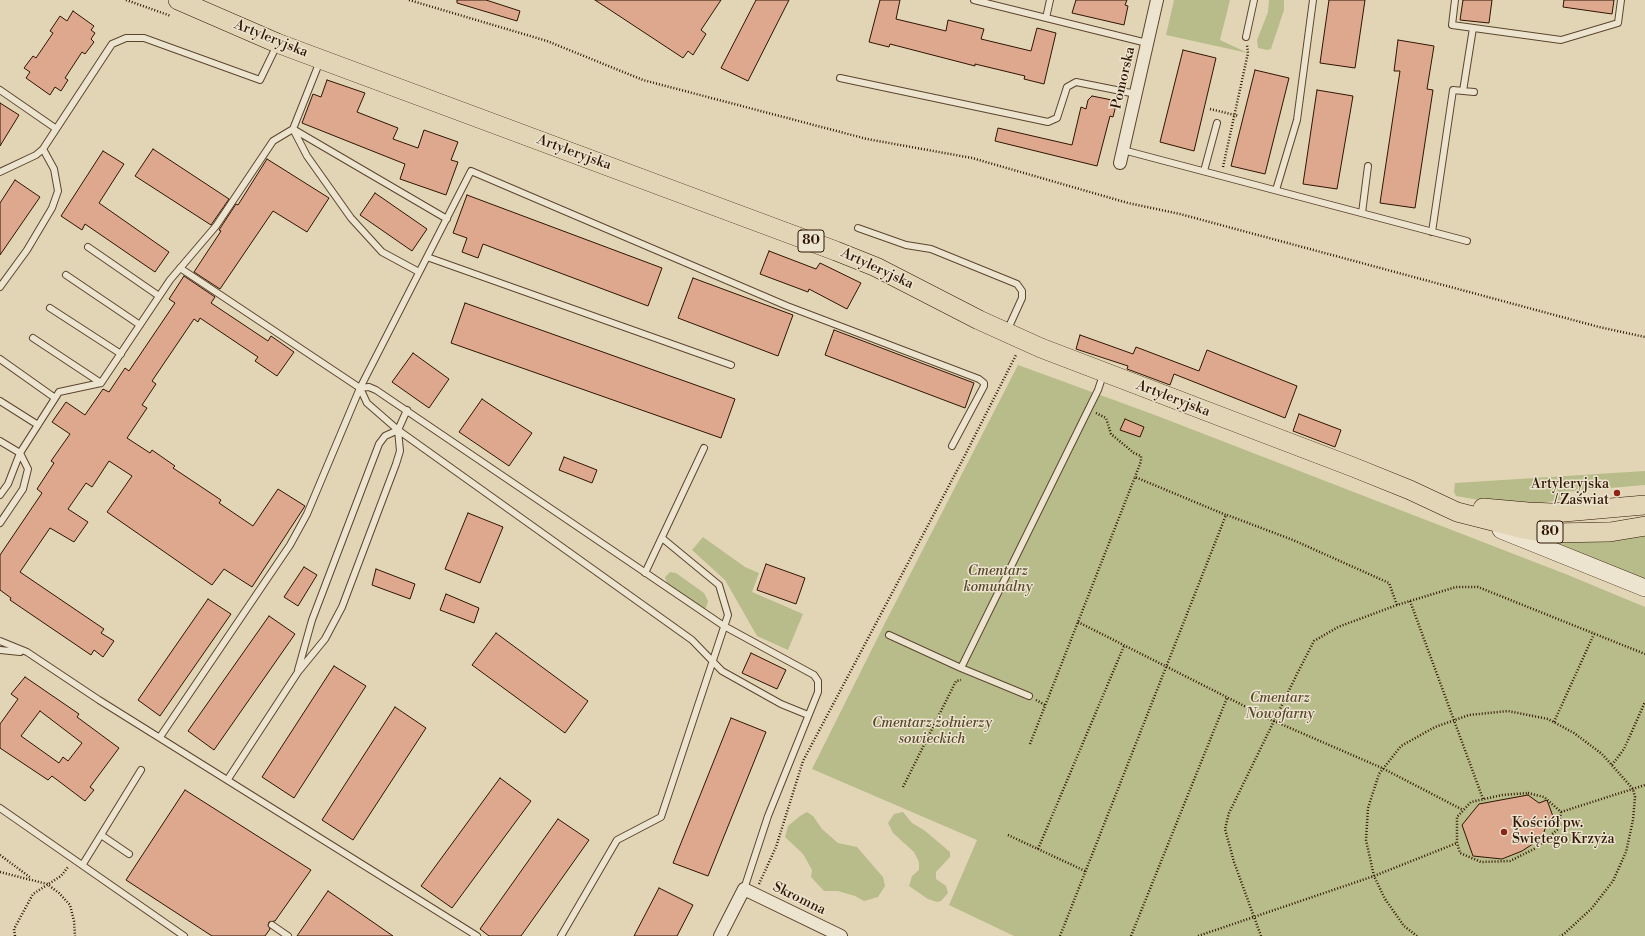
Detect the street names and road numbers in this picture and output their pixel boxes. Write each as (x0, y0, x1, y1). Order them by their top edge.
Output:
street label: Artyleryjska (232, 17, 310, 61)
street label: Pomorska (1109, 45, 1139, 111)
street label: Artyleryjska (534, 132, 614, 174)
road number: 80 (798, 230, 824, 252)
street label: Artyleryjska (838, 245, 916, 293)
street label: Artyleryjska (1134, 377, 1212, 421)
road number: 80 (1537, 521, 1563, 543)
street label: Skromna (770, 879, 828, 919)

